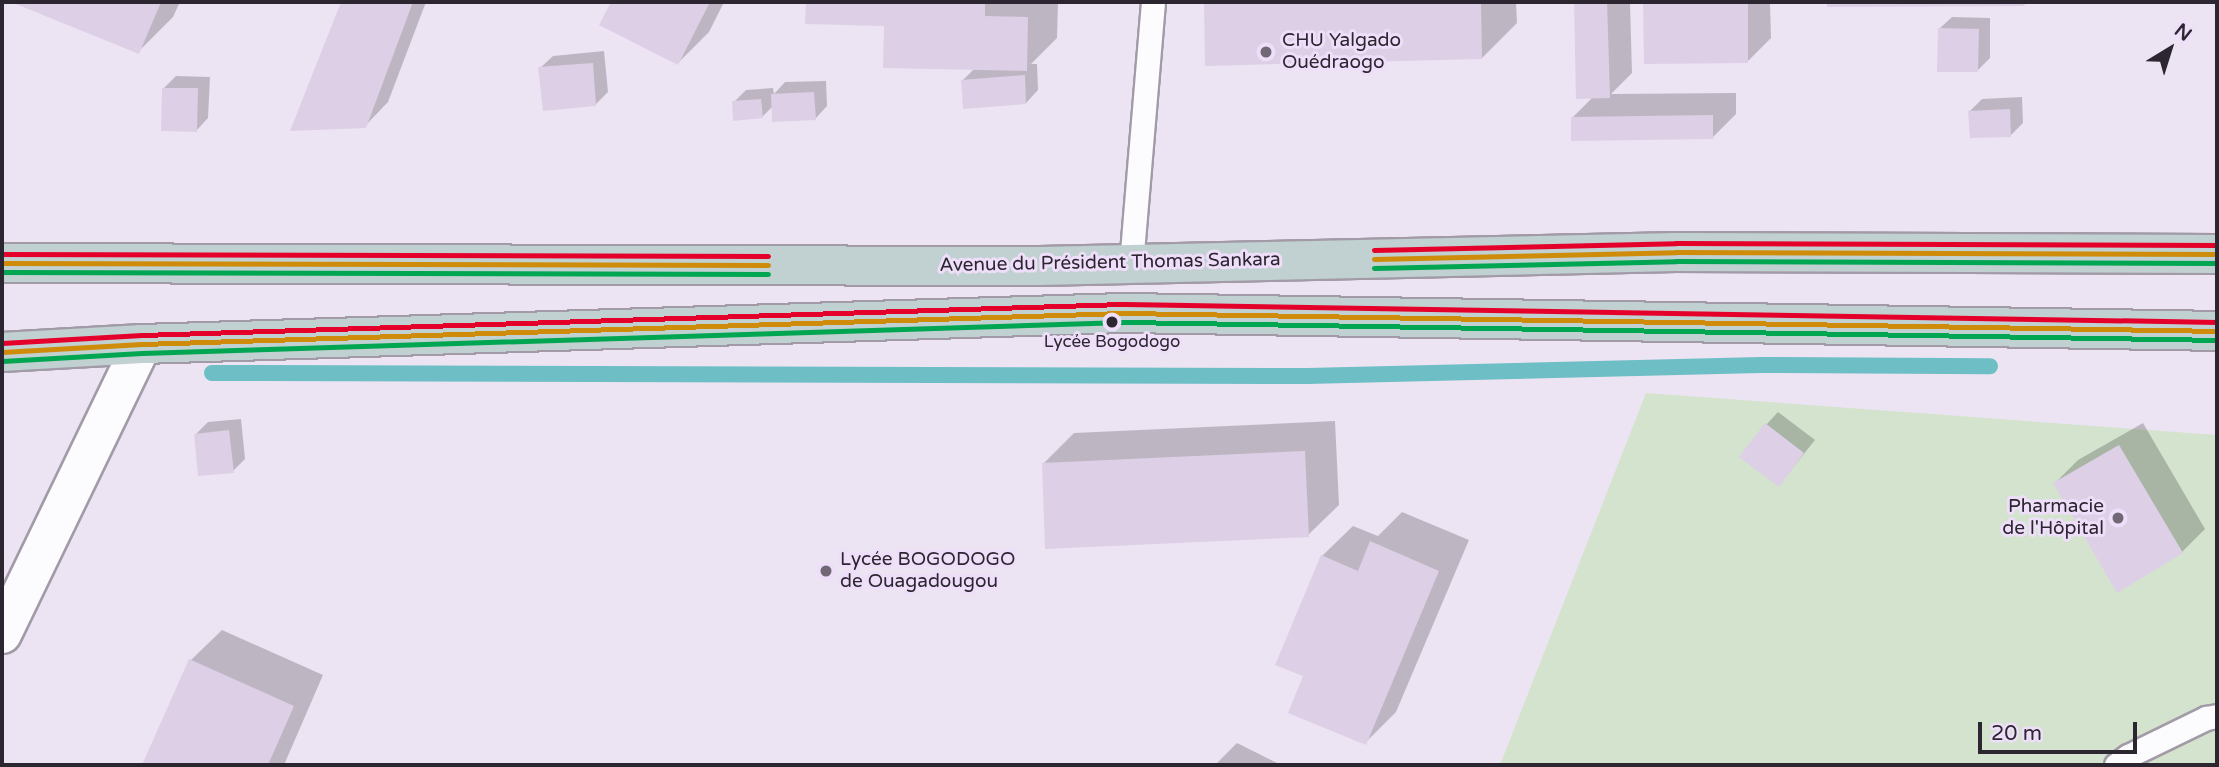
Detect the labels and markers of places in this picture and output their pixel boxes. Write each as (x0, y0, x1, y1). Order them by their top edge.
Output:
place label: CHU Yalgado Ouédraogo (1282, 30, 1401, 74)
marker: CHU Yalgado Ouédraogo (1256, 42, 1276, 62)
marker: Lycée Bogodogo (1105, 315, 1119, 329)
place label: Lycée Bogodogo (1044, 332, 1180, 352)
place label: Pharmacie de l'Hôpital (2002, 496, 2104, 540)
marker: Pharmacie de l'Hôpital (2110, 510, 2126, 526)
place label: Lycée BOGODOGO de Ouagadougou (840, 549, 1015, 593)
marker: Lycée BOGODOGO de Ouagadougou (818, 563, 834, 579)

